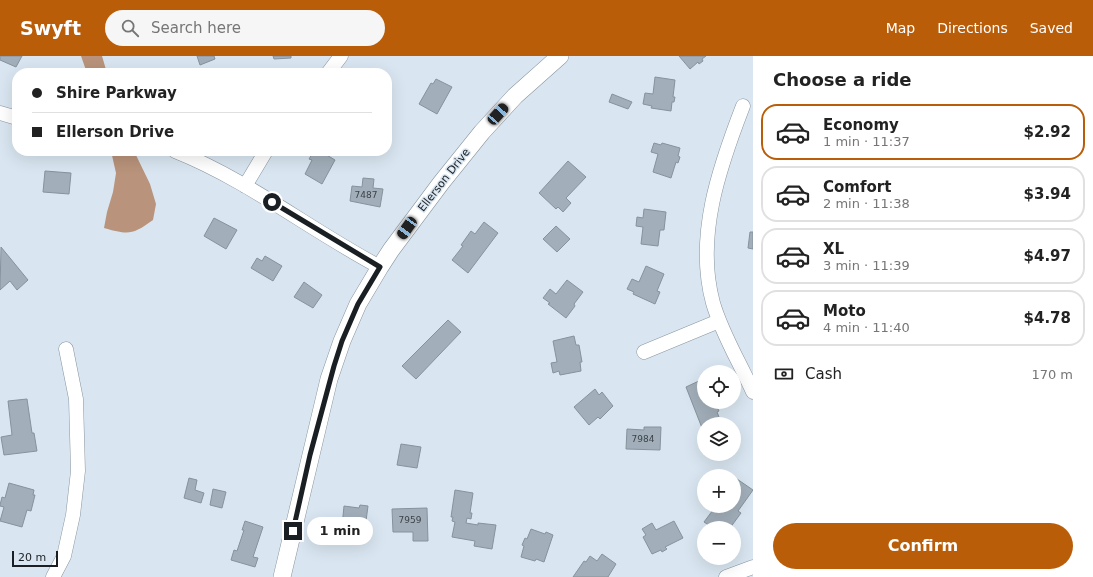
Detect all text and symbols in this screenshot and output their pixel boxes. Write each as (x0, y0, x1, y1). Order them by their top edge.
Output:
search box (105, 10, 385, 46)
text: Swyft (20, 17, 81, 39)
icon: search (119, 17, 141, 39)
text: Search here (151, 19, 241, 37)
text: Map (886, 20, 915, 36)
text: Directions (937, 20, 1008, 36)
text: Saved (1030, 20, 1073, 36)
text: Choose a ride (773, 69, 912, 90)
text: Shire Parkway (56, 84, 177, 102)
car (486, 101, 510, 127)
icon: car (775, 114, 811, 150)
text: Economy (823, 116, 899, 134)
text: Ellerson Drive (56, 123, 174, 141)
text: $2.92 (1024, 123, 1071, 141)
text: 1 min · 11:37 (823, 134, 910, 149)
street label: Ellerson Drive (415, 146, 473, 214)
icon: car (775, 176, 811, 212)
text: Comfort (823, 178, 891, 196)
text: $3.94 (1024, 185, 1071, 203)
house number: 7487 (355, 190, 377, 200)
route start (263, 193, 281, 211)
text: 2 min · 11:38 (823, 196, 910, 211)
car (395, 215, 419, 241)
icon: car (775, 238, 811, 274)
text: XL (823, 240, 844, 258)
text: $4.97 (1024, 247, 1071, 265)
text: 3 min · 11:39 (823, 258, 910, 273)
icon: car (775, 300, 811, 336)
text: Moto (823, 302, 866, 320)
text: $4.78 (1024, 309, 1071, 327)
text: 4 min · 11:40 (823, 320, 910, 335)
icon: cash (773, 363, 795, 385)
map controls (697, 365, 741, 565)
button: locate (697, 365, 741, 409)
text: Cash (805, 365, 842, 383)
text: 170 m (1031, 367, 1073, 382)
button: layers (697, 417, 741, 461)
house number: 7984 (632, 434, 655, 444)
button: + (697, 469, 741, 513)
house number: 7959 (399, 515, 422, 525)
callout: 1 min (307, 517, 373, 545)
button: − (697, 521, 741, 565)
route end (284, 522, 302, 540)
text: 1 min (320, 523, 360, 538)
button: Confirm (773, 523, 1073, 569)
scale bar (12, 549, 58, 568)
text: 20 m (18, 551, 46, 564)

